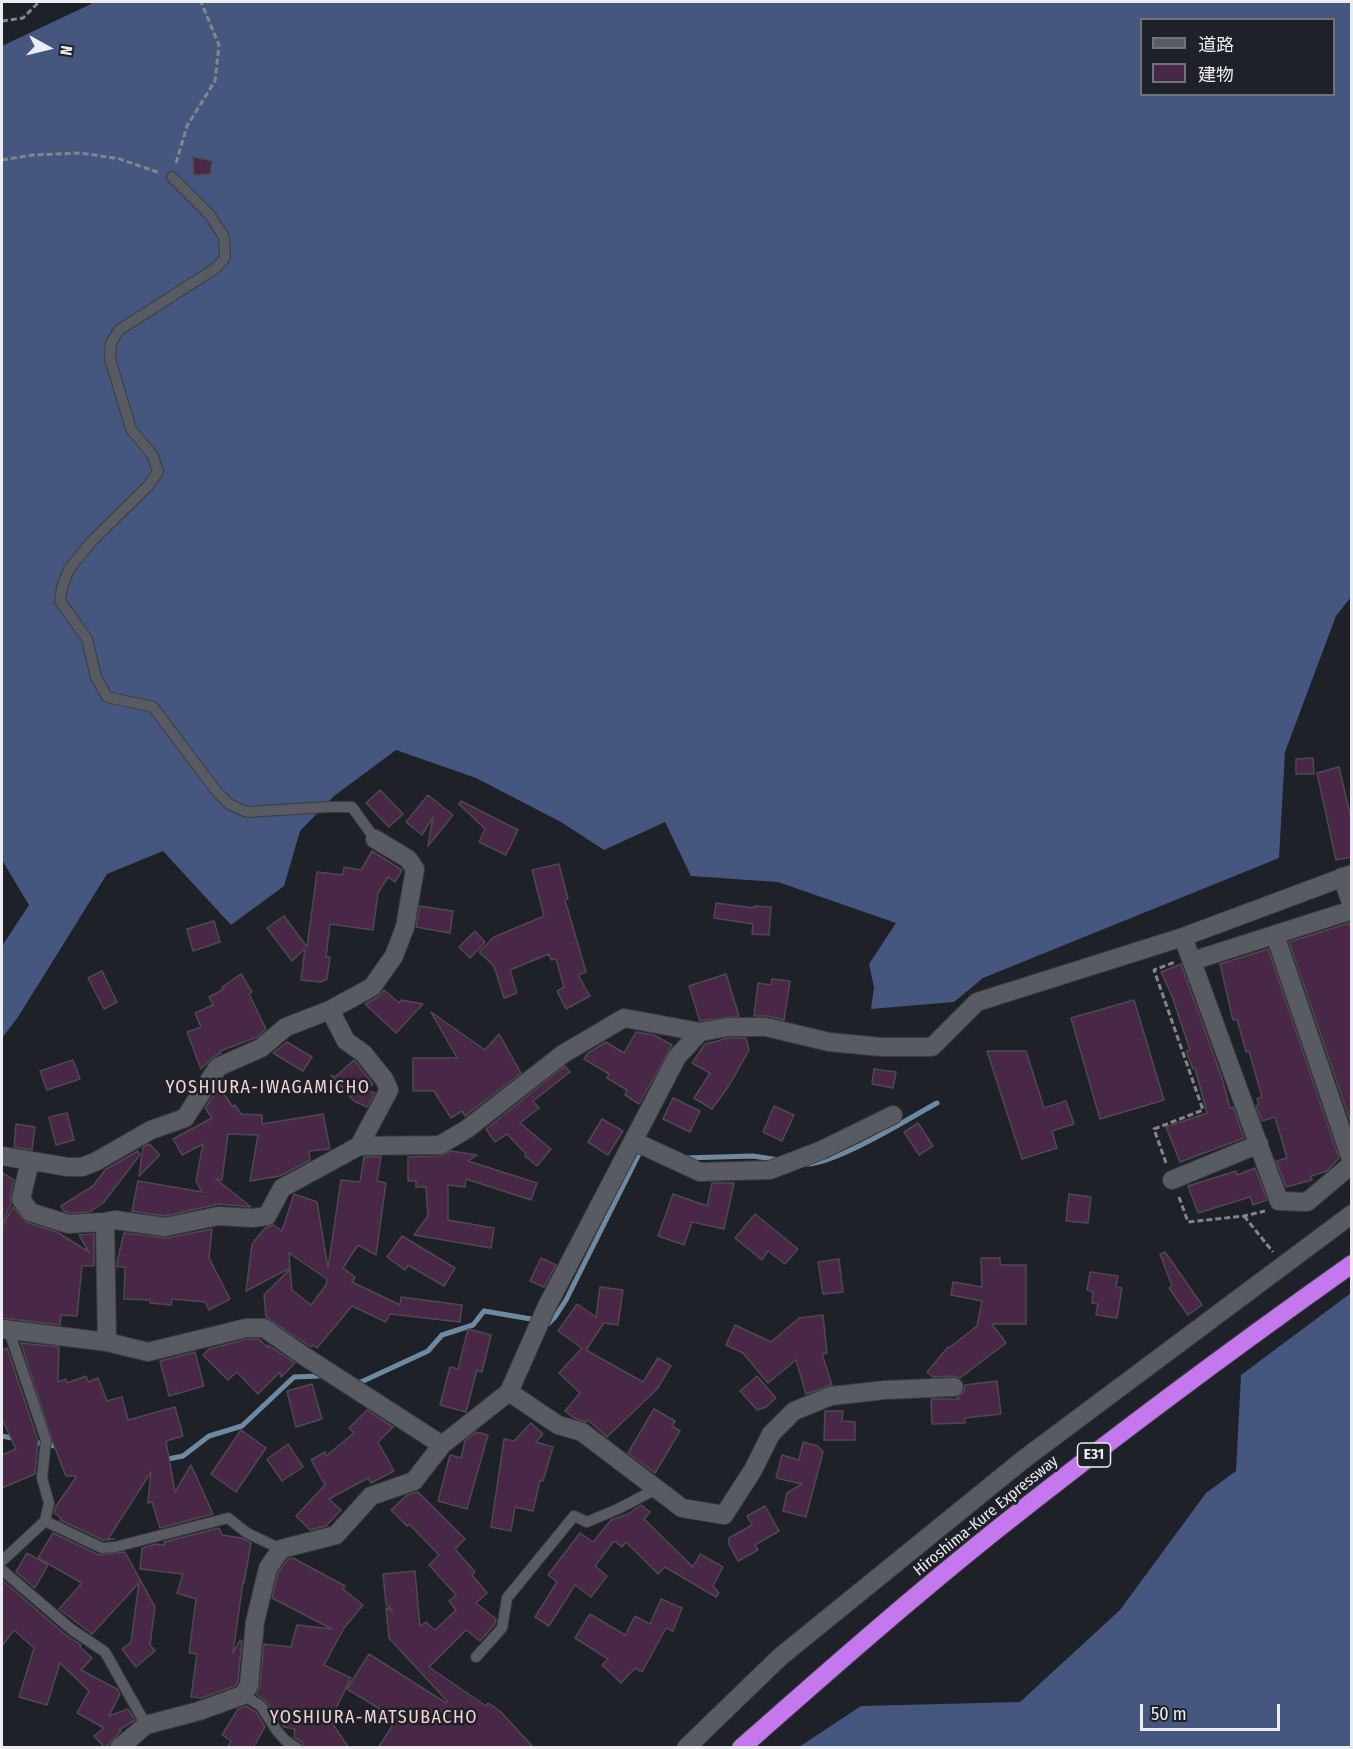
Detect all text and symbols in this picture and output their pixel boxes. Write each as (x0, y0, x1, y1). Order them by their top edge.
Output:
north arrow (18, 18, 78, 78)
legend (1140, 18, 1335, 96)
text: 道路 (1198, 34, 1234, 56)
text: N (56, 45, 76, 57)
text: 建物 (1198, 64, 1234, 86)
district label: YOSHIURA-IWAGAMICHO (165, 1077, 371, 1099)
road number: E31 (1078, 1443, 1110, 1467)
street label: Hiroshima-Kure Expressway (910, 1452, 1062, 1580)
scale bar (1143, 1692, 1282, 1730)
text: 50 m (1151, 1703, 1187, 1725)
district label: YOSHIURA-MATSUBACHO (270, 1707, 478, 1729)

